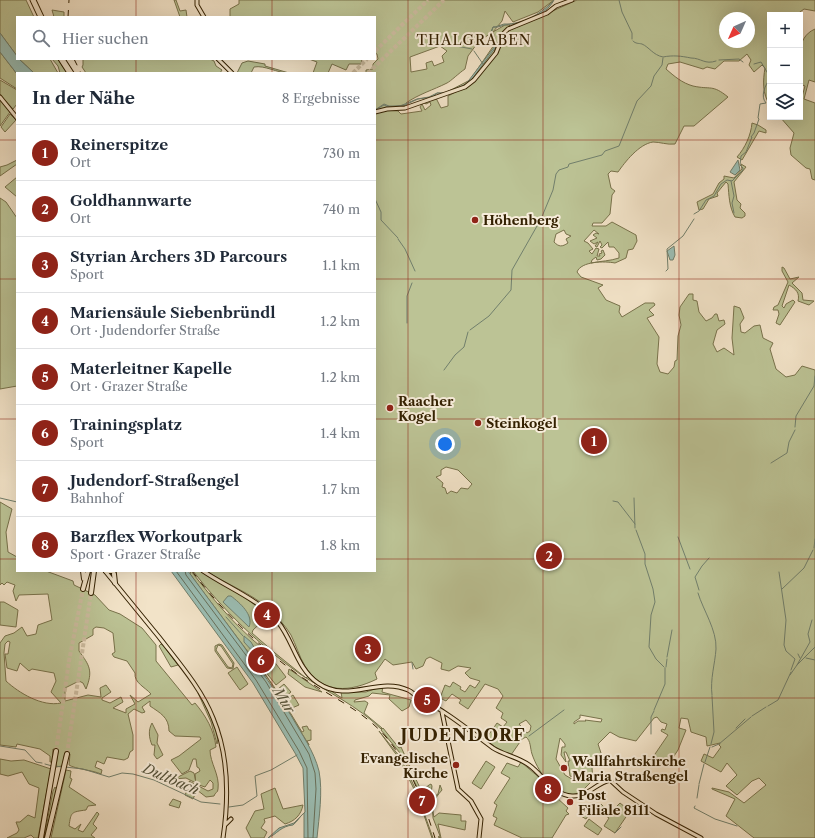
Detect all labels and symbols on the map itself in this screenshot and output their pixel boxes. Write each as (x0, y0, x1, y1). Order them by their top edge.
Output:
north arrow (719, 12, 755, 48)
district label: THALGRABEN (417, 31, 531, 49)
place label: Höhenberg (483, 212, 559, 228)
marker: Höhenberg (470, 215, 480, 225)
place label: Raacher Kogel (398, 393, 454, 424)
marker: Raacher Kogel (385, 403, 395, 413)
place label: Steinkogel (486, 415, 558, 431)
marker: Steinkogel (473, 418, 483, 428)
pin: 1 (581, 426, 607, 456)
your location (435, 434, 455, 454)
pin: 2 (536, 541, 562, 571)
pin: 4 (254, 600, 280, 630)
pin: 3 (355, 634, 381, 664)
pin: 6 (248, 645, 274, 675)
water label: Mur (268, 682, 300, 718)
pin: 5 (414, 685, 440, 715)
district label: JUDENDORF (397, 725, 526, 745)
place label: Evangelische Kirche (360, 750, 448, 781)
place label: Wallfahrtskirche Maria Straßengel (571, 753, 689, 784)
water label: Dultbach (139, 759, 202, 799)
marker: Evangelische Kirche (451, 760, 461, 770)
marker: Wallfahrtskirche Maria Straßengel (559, 763, 569, 773)
pin: 8 (535, 774, 561, 804)
pin: 7 (409, 786, 435, 816)
place label: Post Filiale 8111 (578, 787, 649, 818)
marker: Post Filiale 8111 (565, 797, 575, 807)

